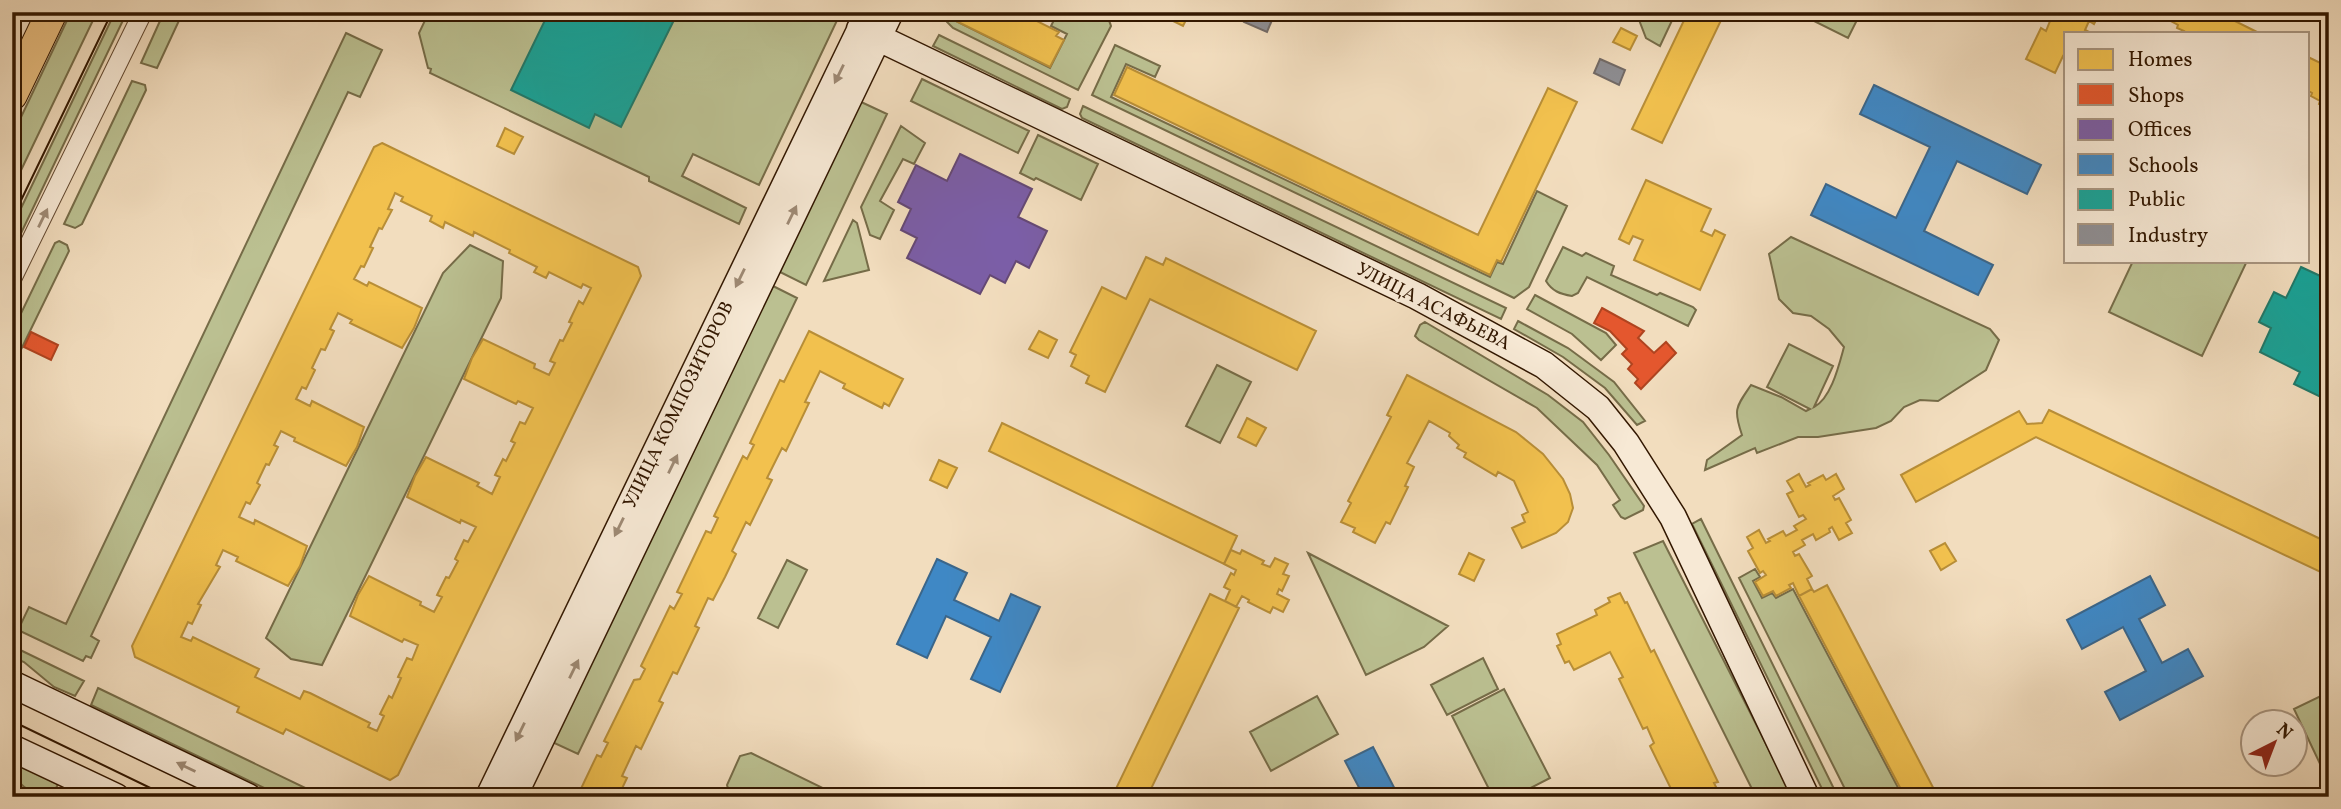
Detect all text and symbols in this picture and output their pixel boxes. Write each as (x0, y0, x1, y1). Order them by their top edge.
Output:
legend (2064, 32, 2310, 262)
text: Homes (2128, 46, 2193, 75)
one-way arrow (833, 64, 844, 84)
text: Shops (2128, 82, 2184, 111)
text: Offices (2128, 116, 2192, 145)
text: Schools (2128, 152, 2198, 181)
text: Public (2128, 186, 2185, 215)
one-way arrow (787, 205, 798, 225)
one-way arrow (38, 208, 49, 228)
text: Industry (2128, 222, 2209, 251)
street label: УЛИЦА АСАФЬЕВА (1351, 257, 1515, 357)
one-way arrow (734, 268, 745, 289)
street label: УЛИЦА КОМПОЗИТОРОВ (617, 297, 741, 513)
one-way arrow (667, 454, 678, 474)
one-way arrow (614, 517, 625, 537)
one-way arrow (568, 659, 580, 679)
north arrow (2240, 708, 2310, 778)
text: N (2270, 718, 2298, 746)
one-way arrow (514, 722, 526, 742)
one-way arrow (176, 761, 196, 773)

